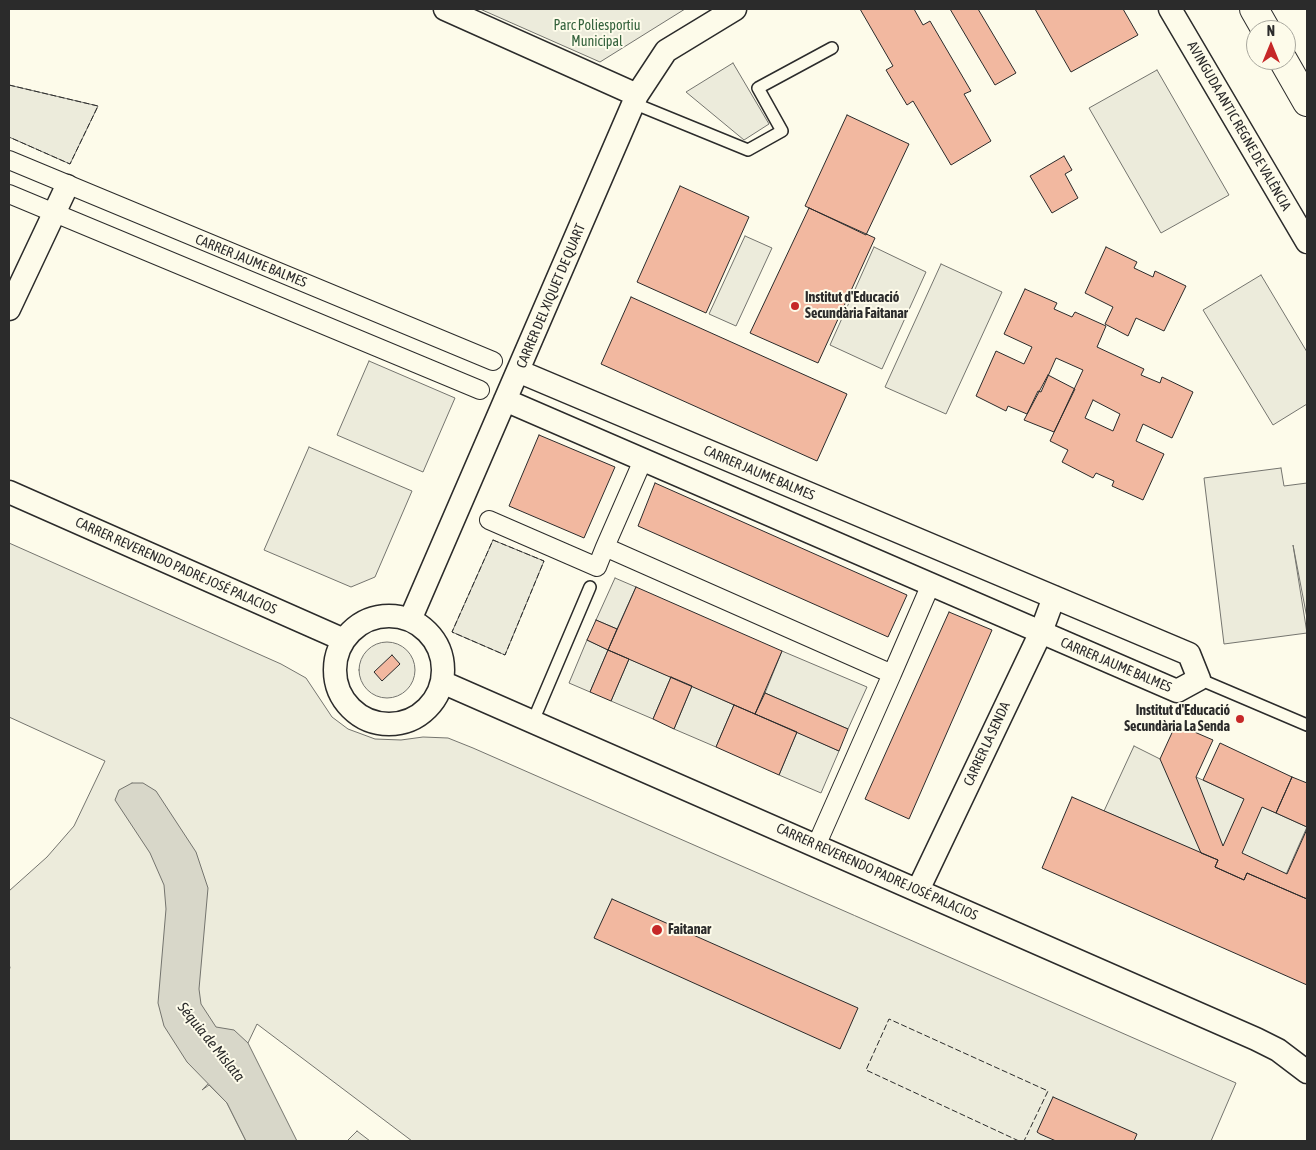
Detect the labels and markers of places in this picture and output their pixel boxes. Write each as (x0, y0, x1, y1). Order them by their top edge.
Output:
place label: Institut d'Educació Secundària Faitanar (805, 290, 908, 322)
marker: Institut d'Educació Secundària Faitanar (789, 300, 801, 312)
place label: Institut d'Educació Secundària La Senda (1124, 703, 1230, 736)
marker: Institut d'Educació Secundària La Senda (1234, 713, 1246, 725)
place label: Faitanar (668, 922, 711, 938)
marker: Faitanar (650, 923, 664, 937)

